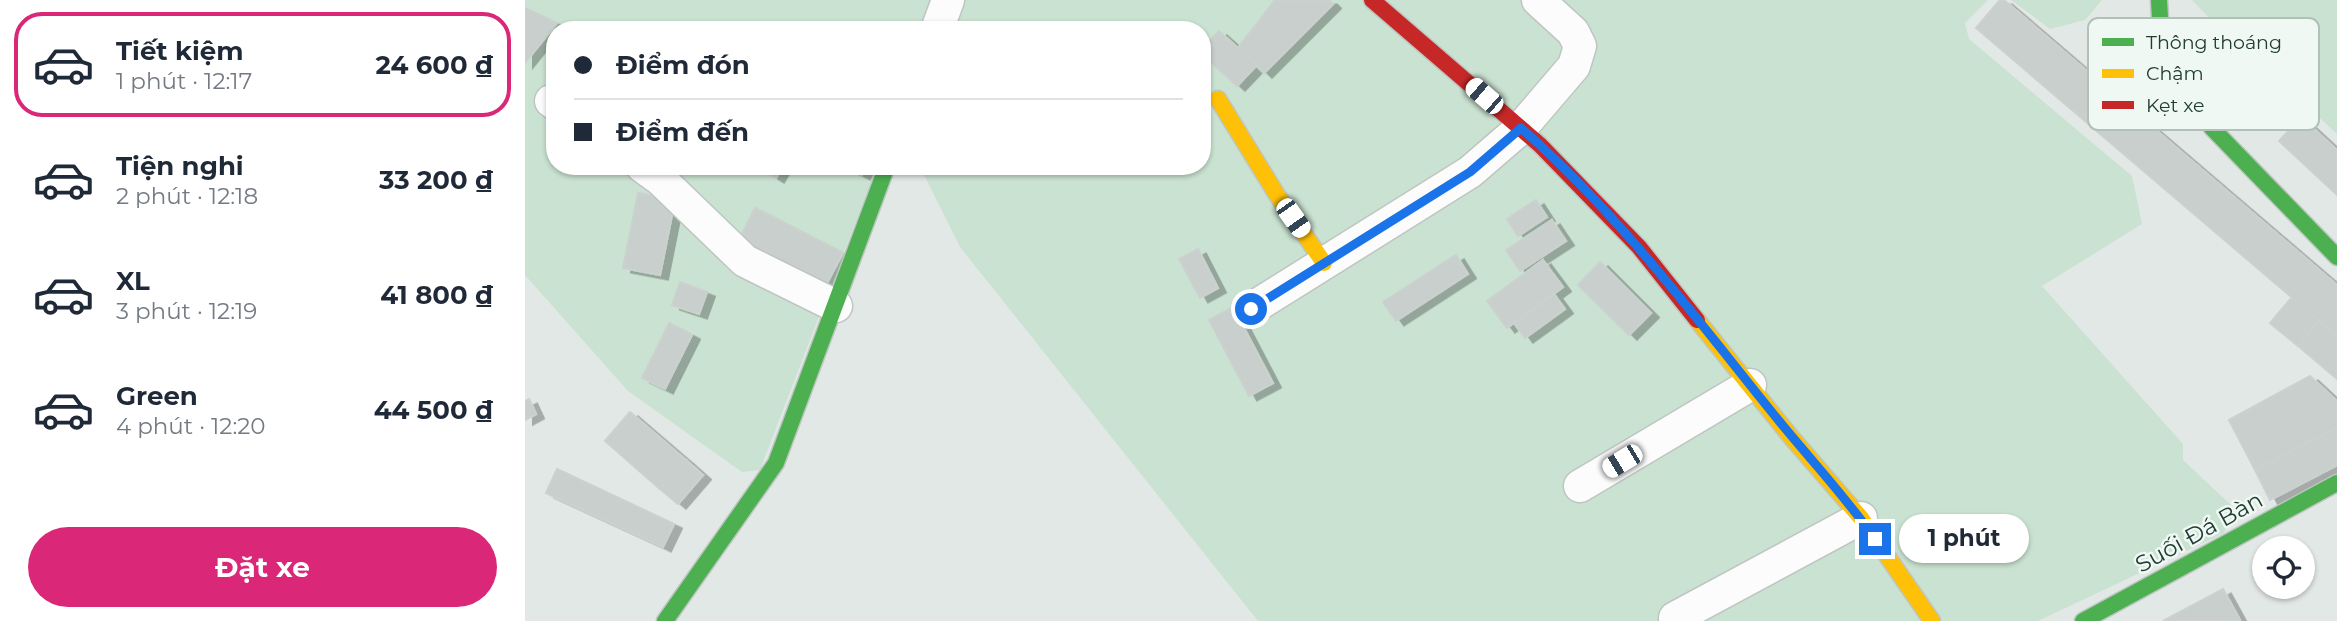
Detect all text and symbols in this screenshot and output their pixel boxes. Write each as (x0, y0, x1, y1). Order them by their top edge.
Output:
legend (2088, 18, 2319, 130)
text: Thông thoáng (2146, 31, 2282, 54)
icon: car (32, 33, 95, 96)
text: Tiết kiệm (116, 35, 244, 67)
text: 24 600 ₫ (375, 49, 493, 81)
text: Điểm đón (616, 49, 750, 81)
text: Chậm (2146, 62, 2204, 85)
text: 1 phút · 12:17 (116, 67, 252, 95)
car (1462, 74, 1507, 118)
text: Kẹt xe (2146, 94, 2205, 117)
text: Điểm đến (616, 116, 749, 148)
icon: car (32, 148, 95, 211)
text: Tiện nghi (116, 150, 244, 182)
text: 33 200 ₫ (379, 164, 493, 196)
text: 2 phút · 12:18 (116, 182, 258, 210)
car (1273, 195, 1314, 241)
icon: car (32, 263, 95, 326)
text: XL (116, 265, 150, 297)
text: 41 800 ₫ (380, 279, 493, 311)
route start (1235, 293, 1267, 325)
text: 3 phút · 12:19 (116, 297, 257, 325)
icon: car (32, 378, 95, 441)
text: Green (116, 380, 198, 412)
text: 44 500 ₫ (374, 394, 493, 426)
text: 4 phút · 12:20 (116, 412, 266, 440)
car (1599, 441, 1646, 481)
street label: Suối Đá Bàn (2130, 485, 2268, 579)
callout: 1 phút (1899, 514, 2029, 564)
route end (1859, 523, 1891, 555)
text: 1 phút (1927, 524, 2001, 552)
button: Đặt xe (28, 527, 497, 607)
map controls (2252, 536, 2315, 599)
button: locate (2252, 536, 2315, 599)

